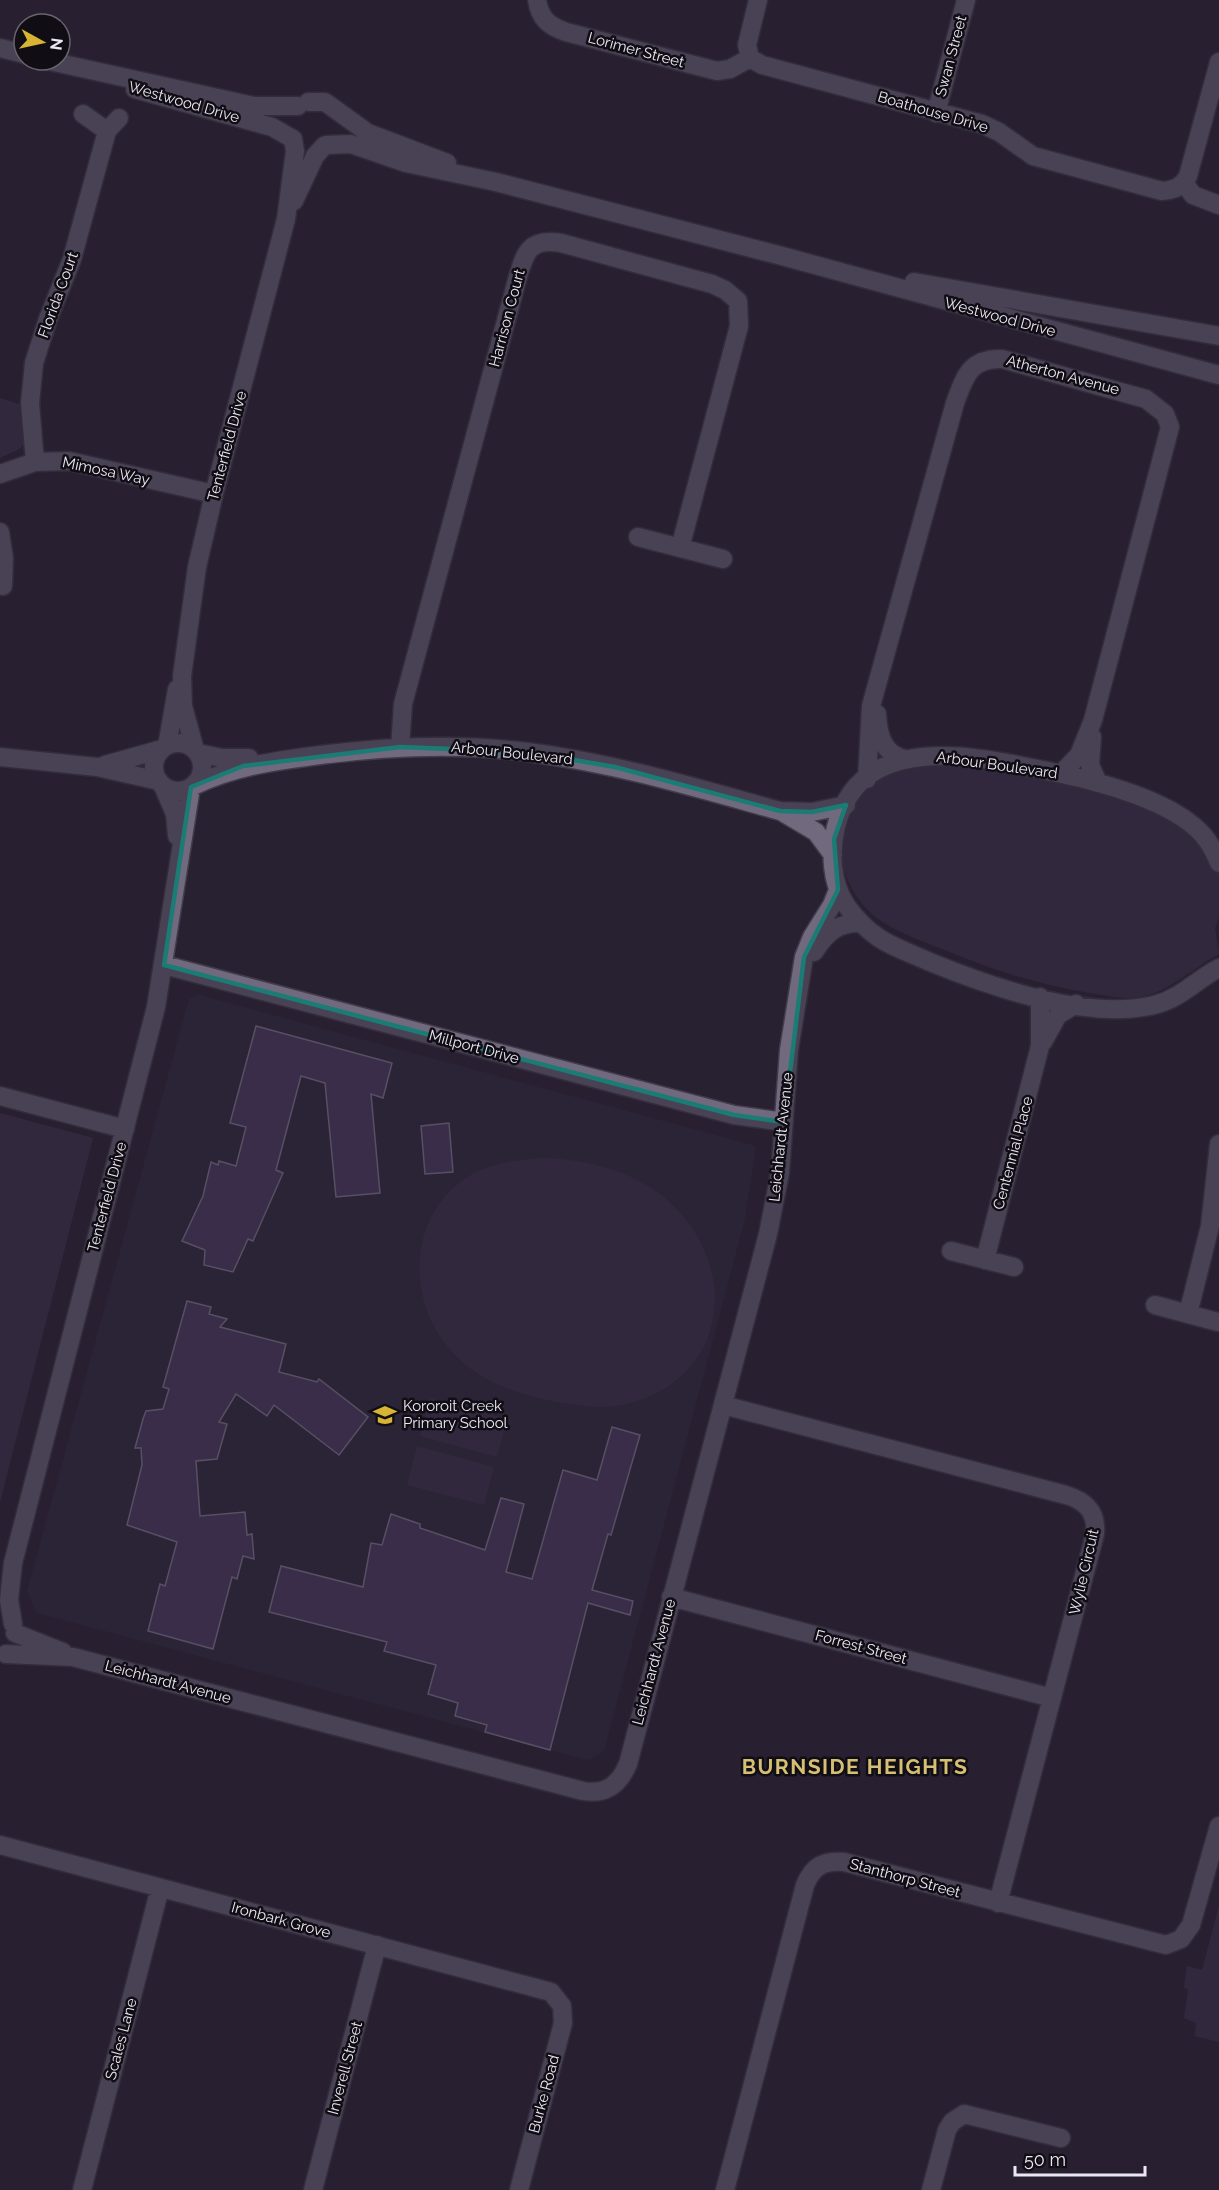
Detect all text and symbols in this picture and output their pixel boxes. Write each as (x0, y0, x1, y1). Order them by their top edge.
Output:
north arrow (12, 12, 72, 72)
street label: Swan Street (932, 13, 970, 99)
street label: Lorimer Street (586, 28, 686, 72)
text: N (46, 37, 67, 51)
street label: Westwood Drive (126, 78, 242, 126)
street label: Boathouse Drive (876, 88, 991, 136)
street label: Florida Court (34, 250, 82, 340)
street label: Harrison Court (485, 267, 529, 369)
street label: Westwood Drive (942, 293, 1058, 341)
street label: Atherton Avenue (1005, 351, 1122, 399)
street label: Tenterfield Drive (204, 389, 250, 503)
street label: Mimosa Way (61, 453, 151, 489)
street label: Arbour Boulevard (450, 738, 574, 768)
street label: Arbour Boulevard (935, 748, 1059, 782)
street label: Millport Drive (427, 1026, 521, 1068)
street label: Leichhardt Avenue (765, 1071, 797, 1203)
street label: Centennial Place (989, 1094, 1037, 1212)
street label: Tenterfield Drive (84, 1140, 130, 1254)
place label: Kororoit Creek Primary School (403, 1397, 509, 1432)
school or university icon: Kororoit Creek Primary School (372, 1402, 398, 1428)
street label: Wylie Circuit (1065, 1527, 1103, 1617)
street label: Leichhardt Avenue (628, 1597, 680, 1727)
street label: Forrest Street (813, 1626, 909, 1668)
street label: Leichhardt Avenue (103, 1656, 233, 1708)
district label: BURNSIDE HEIGHTS (742, 1754, 968, 1779)
street label: Stanthorp Street (848, 1855, 962, 1901)
street label: Ironbark Grove (229, 1898, 333, 1942)
street label: Scales Lane (101, 1996, 141, 2082)
street label: Inverell Street (324, 2019, 366, 2117)
street label: Burke Road (525, 2053, 563, 2135)
scale bar (1015, 2139, 1146, 2177)
text: 50 m (1024, 2149, 1066, 2170)

